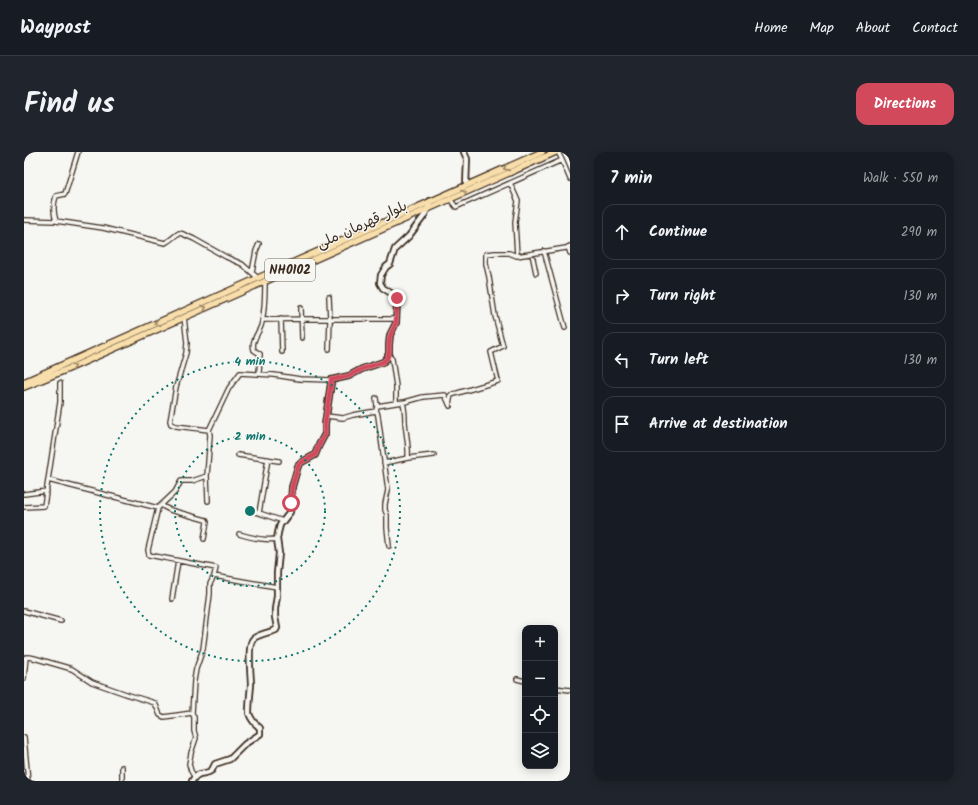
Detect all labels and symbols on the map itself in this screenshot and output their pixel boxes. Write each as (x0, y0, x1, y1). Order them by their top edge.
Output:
one-way arrow (503, 163, 511, 171)
one-way arrow (460, 190, 467, 198)
street label: بلوار قهرمان ملی (313, 195, 411, 255)
road number: NH0102 (265, 259, 315, 281)
route end (388, 289, 406, 307)
one-way arrow (200, 305, 208, 313)
one-way arrow (154, 318, 161, 326)
text: 4 min (235, 352, 266, 371)
one-way arrow (69, 363, 76, 371)
text: 2 min (234, 427, 266, 446)
route start (282, 494, 300, 512)
centre of rings (243, 504, 257, 518)

